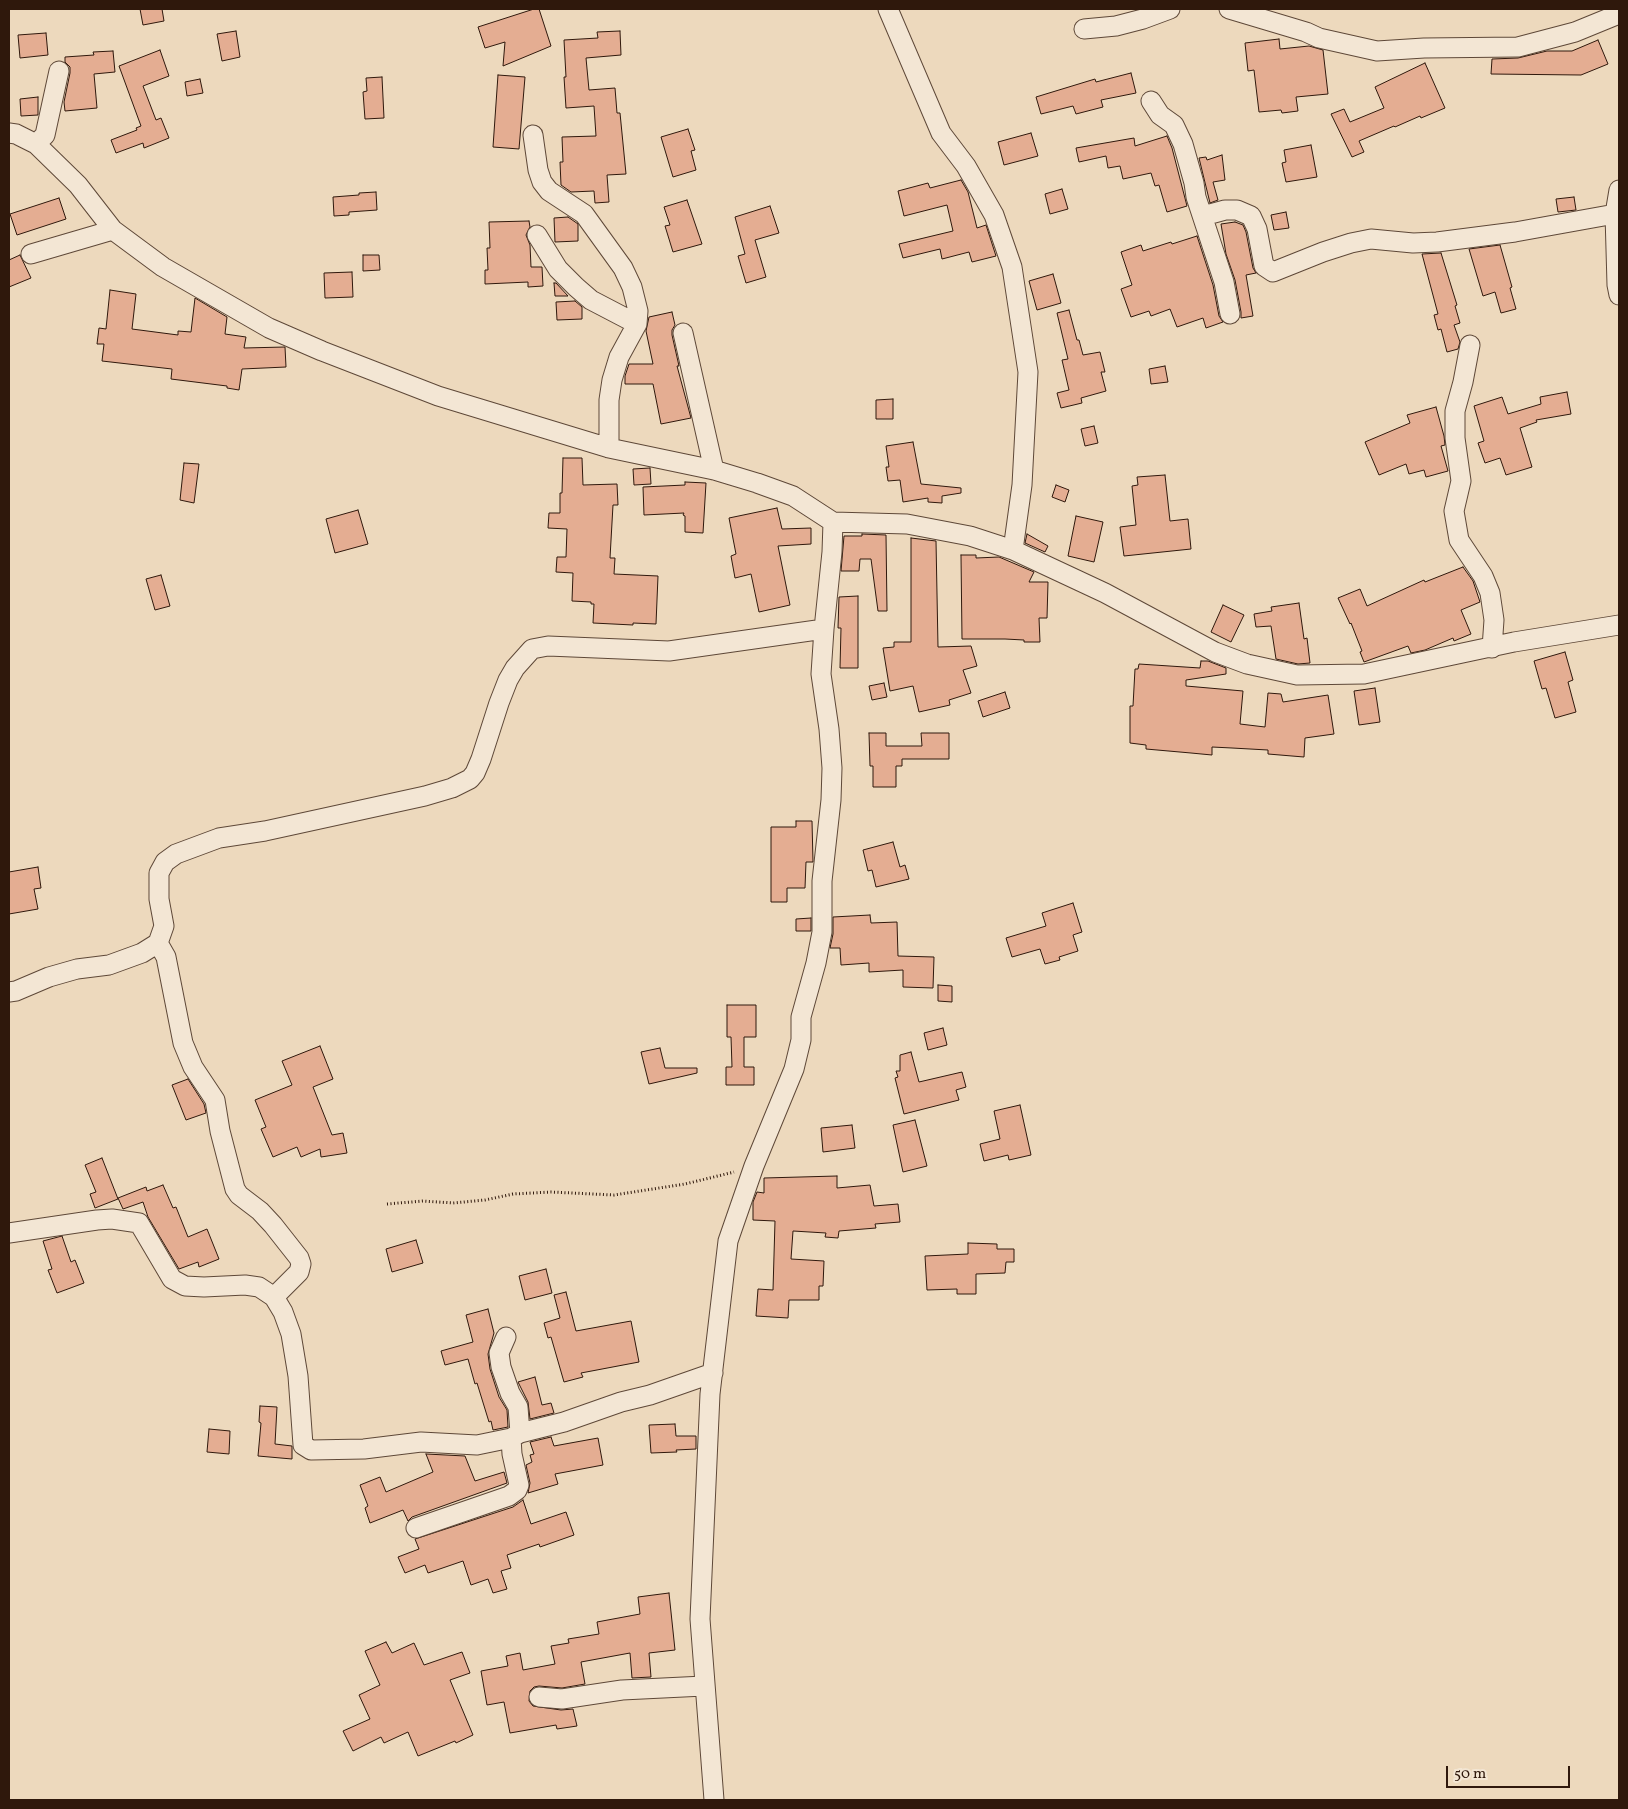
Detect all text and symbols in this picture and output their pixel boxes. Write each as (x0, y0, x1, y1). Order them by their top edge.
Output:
scale bar (1448, 1756, 1572, 1788)
text: 50 m (1454, 1764, 1486, 1785)

